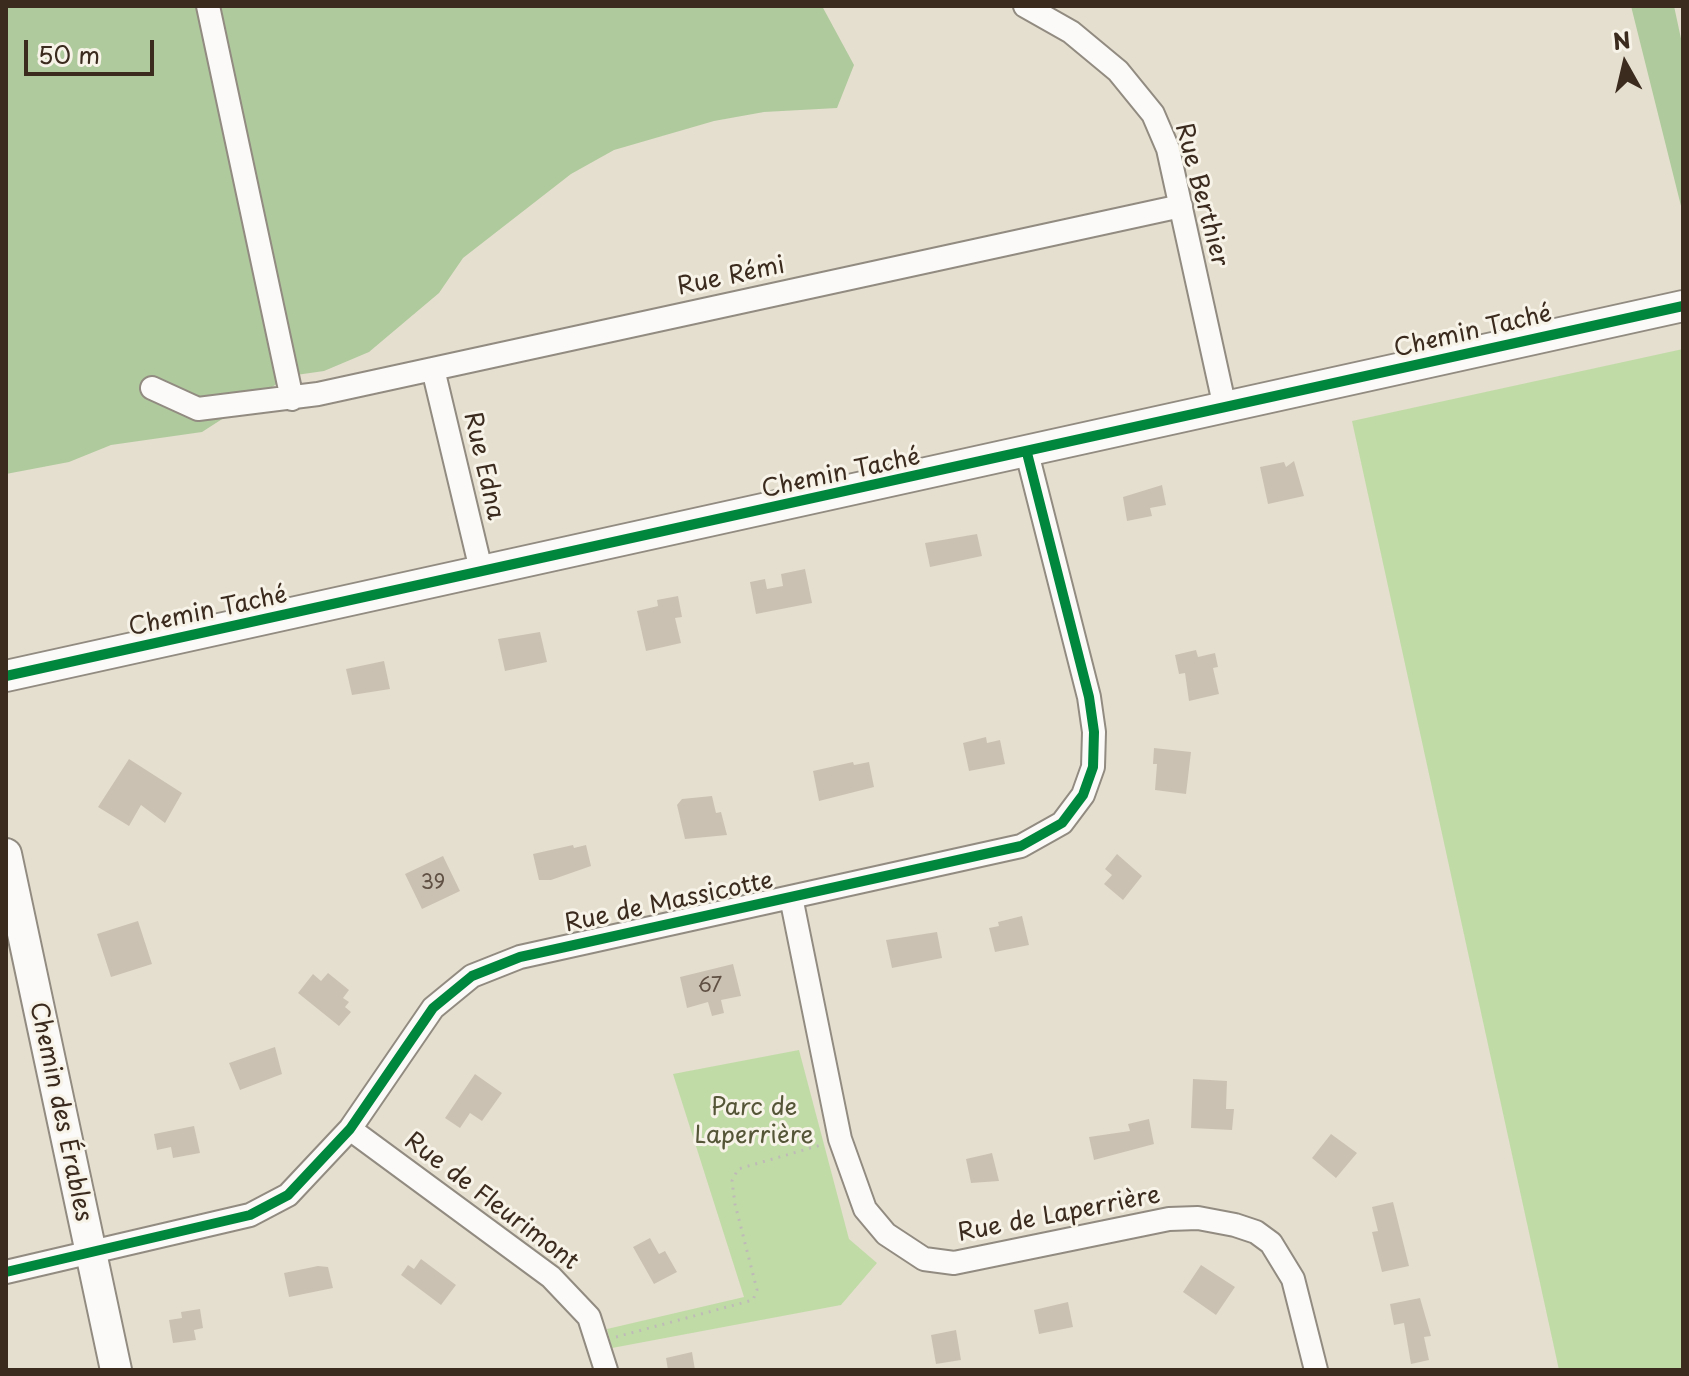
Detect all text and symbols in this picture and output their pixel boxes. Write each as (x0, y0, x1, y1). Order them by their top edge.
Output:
text: N (1611, 22, 1633, 57)
scale bar (28, 24, 158, 74)
north arrow (1585, 24, 1665, 104)
text: 50 m (38, 36, 100, 72)
street label: Rue Berthier (1168, 120, 1234, 270)
street label: Rue Rémi (675, 252, 787, 302)
street label: Chemin Taché (1391, 300, 1555, 364)
street label: Rue Edna (457, 409, 509, 523)
street label: Chemin Taché (759, 443, 923, 505)
street label: Chemin Taché (126, 581, 290, 643)
street label: Rue de Massicotte (562, 867, 776, 939)
house number: 39 (421, 871, 445, 895)
house number: 67 (698, 974, 722, 998)
street label: Chemin des Érables (23, 1000, 97, 1224)
park label: Parc de Laperrière (694, 1094, 814, 1150)
street label: Rue de Fleurimont (398, 1127, 584, 1277)
street label: Rue de Laperrière (955, 1181, 1163, 1249)

